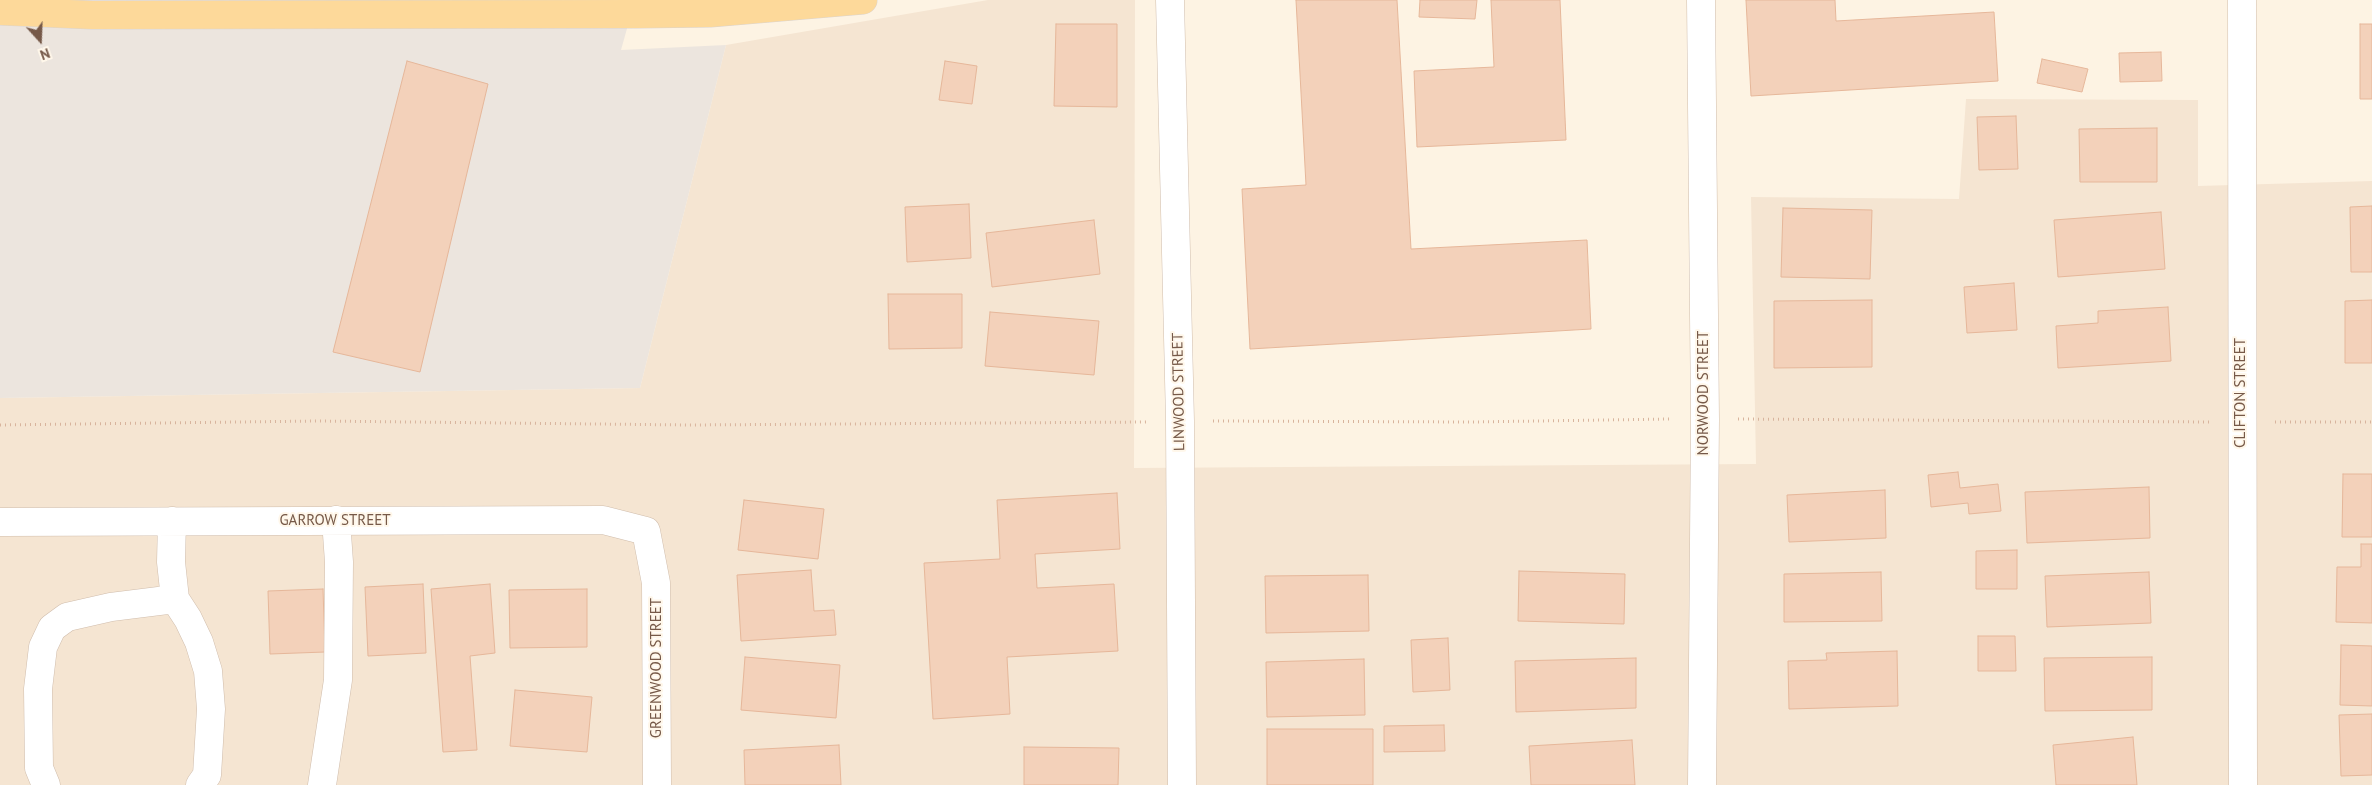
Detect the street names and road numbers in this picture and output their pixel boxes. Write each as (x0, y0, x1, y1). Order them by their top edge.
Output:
street label: NORWOOD STREET (1695, 331, 1713, 455)
street label: LINWOOD STREET (1169, 333, 1189, 451)
street label: CLIFTON STREET (2232, 338, 2250, 448)
street label: GARROW STREET (279, 512, 391, 530)
street label: GREENWOOD STREET (648, 598, 666, 738)

